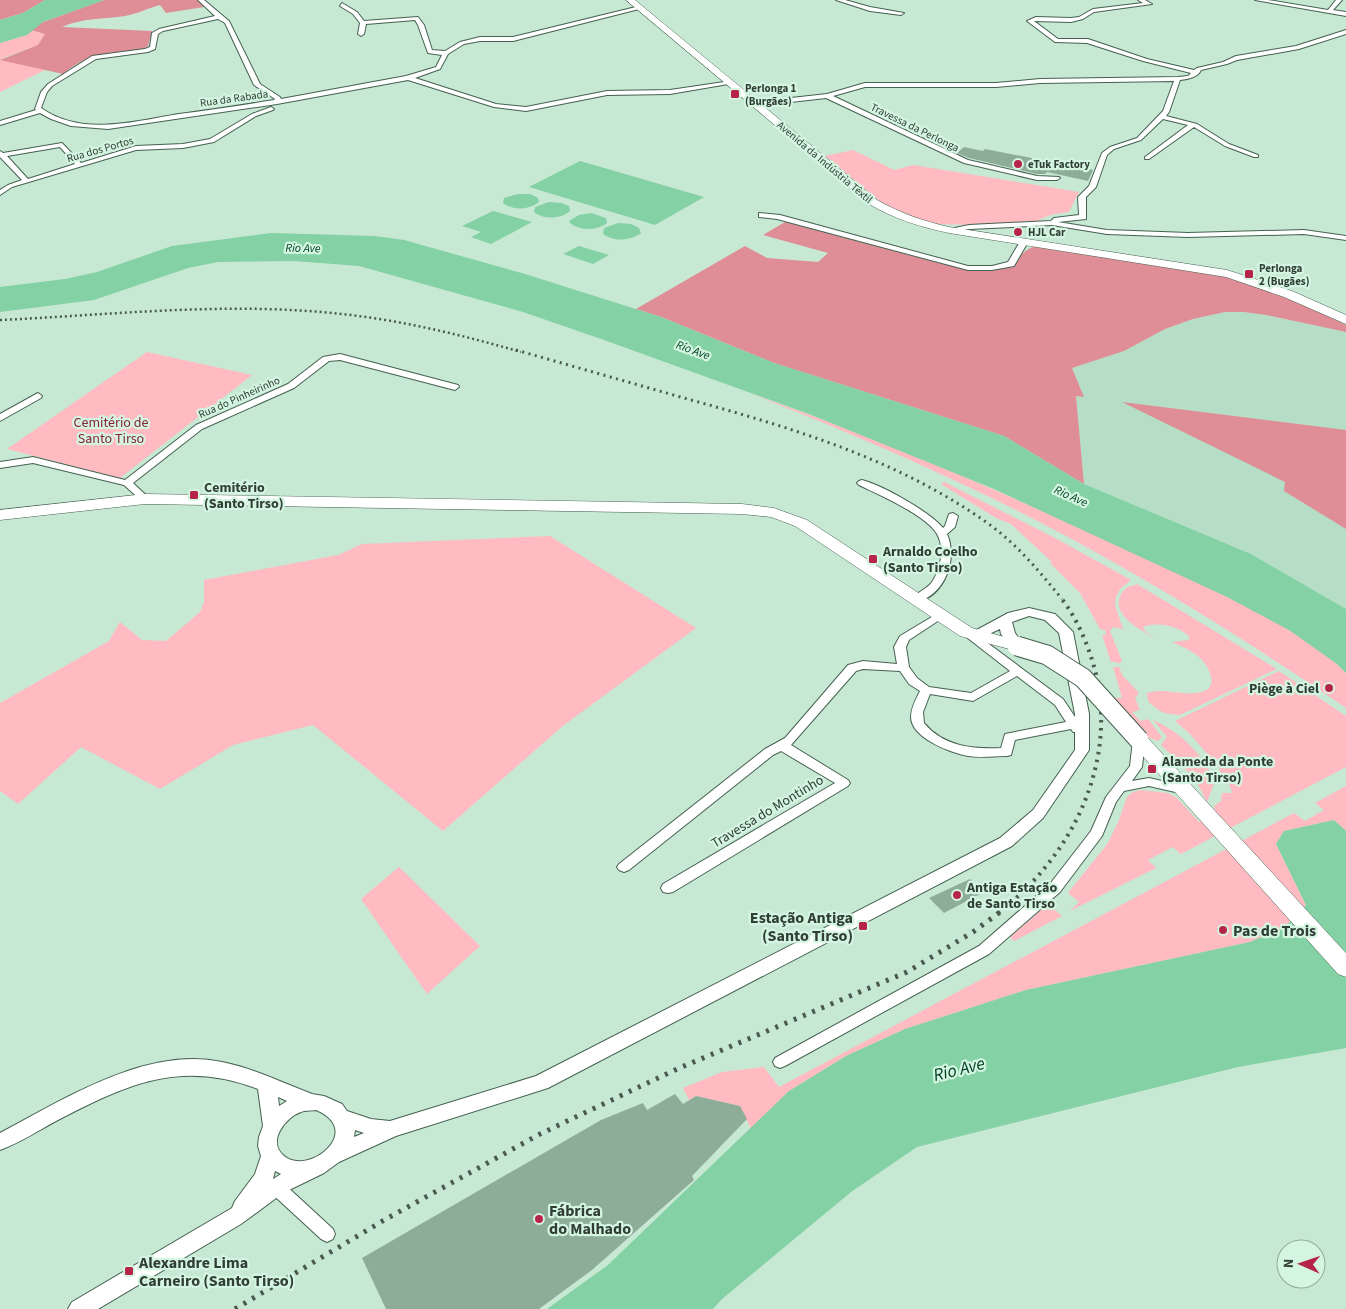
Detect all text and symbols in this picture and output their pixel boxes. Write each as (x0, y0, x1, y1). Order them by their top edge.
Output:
place label: Perlonga 1 (Burgães) (745, 81, 797, 109)
street label: Rua da Rabada (199, 86, 269, 111)
marker: Perlonga 1 (Burgães) (729, 88, 741, 100)
street label: Travessa da Perlonga (868, 99, 962, 155)
street label: Avenida da Indústria Têxtil (774, 118, 876, 207)
street label: Rua dos Portos (65, 133, 136, 166)
place label: eTuk Factory (1028, 157, 1090, 172)
marker: eTuk Factory (1012, 158, 1024, 170)
place label: HJL Car (1028, 225, 1066, 240)
marker: HJL Car (1012, 226, 1024, 238)
water label: Rio Ave (285, 240, 321, 257)
place label: Perlonga 2 (Bugães) (1259, 261, 1310, 289)
marker: Perlonga 2 (Bugães) (1243, 268, 1255, 280)
water label: Rio Ave (673, 336, 712, 365)
street label: Rua do Pinheirinho (196, 373, 282, 422)
park label: Cemitério de Santo Tirso (74, 413, 148, 449)
place label: Cemitério (Santo Tirso) (204, 478, 284, 514)
water label: Rio Ave (1051, 482, 1091, 511)
marker: Cemitério (Santo Tirso) (188, 489, 200, 501)
place label: Arnaldo Coelho (Santo Tirso) (882, 542, 978, 578)
marker: Arnaldo Coelho (Santo Tirso) (867, 553, 879, 565)
place label: Piège à Ciel (1249, 679, 1319, 699)
marker: Piège à Ciel (1323, 682, 1335, 694)
place label: Alameda da Ponte (Santo Tirso) (1161, 752, 1273, 788)
marker: Alameda da Ponte (Santo Tirso) (1146, 763, 1158, 775)
street label: Travessa do Montinho (707, 770, 828, 853)
place label: Antiga Estação de Santo Tirso (966, 878, 1057, 914)
marker: Antiga Estação de Santo Tirso (951, 889, 963, 901)
place label: Estação Antiga (Santo Tirso) (750, 907, 853, 947)
marker: Estação Antiga (Santo Tirso) (857, 920, 869, 932)
place label: Pas de Trois (1233, 920, 1316, 942)
marker: Pas de Trois (1217, 924, 1229, 936)
water label: Rio Ave (931, 1051, 988, 1088)
place label: Fábrica do Malhado (549, 1200, 631, 1240)
marker: Fábrica do Malhado (533, 1213, 545, 1225)
north arrow (1276, 1239, 1326, 1289)
place label: Alexandre Lima Carneiro (Santo Tirso) (138, 1252, 294, 1292)
text: N (1279, 1259, 1299, 1269)
marker: Alexandre Lima Carneiro (Santo Tirso) (123, 1265, 135, 1277)

